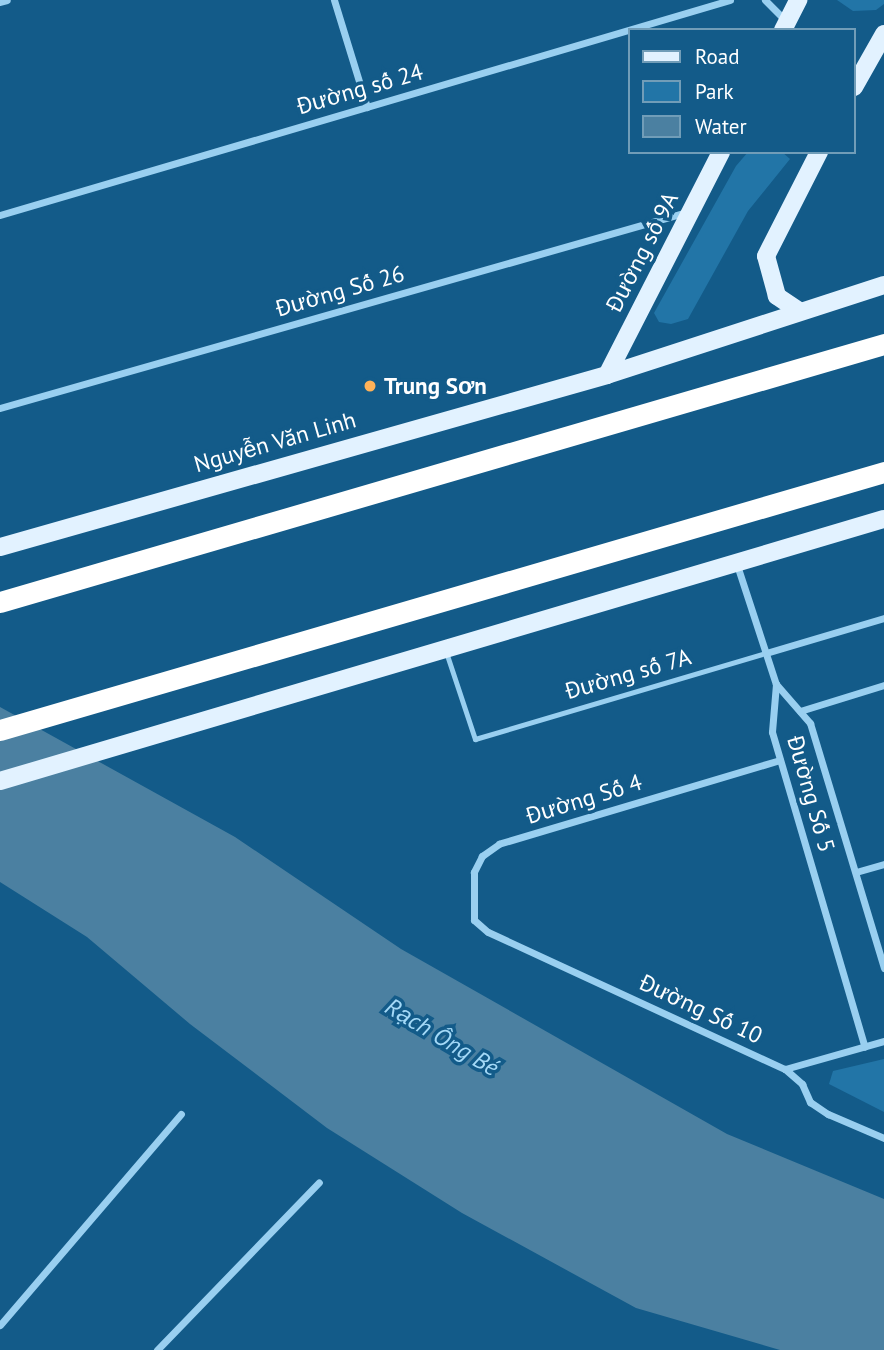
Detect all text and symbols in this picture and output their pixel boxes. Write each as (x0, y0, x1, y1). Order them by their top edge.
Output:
legend (628, 28, 856, 154)
text: Road (695, 43, 739, 70)
street label: Đường số 24 (294, 58, 426, 120)
text: Park (695, 78, 734, 105)
text: Water (695, 113, 747, 140)
street label: Đường số 9A (600, 187, 684, 317)
street label: Đường Số 26 (273, 259, 407, 323)
place label: Trung Sơn (384, 372, 487, 400)
marker: Trung Sơn (362, 378, 378, 394)
street label: Nguyễn Văn Linh (191, 406, 359, 478)
street label: Đường số 7A (562, 643, 694, 705)
street label: Đường Số 5 (781, 733, 841, 855)
street label: Đường Số 4 (523, 768, 645, 830)
street label: Đường Số 10 (635, 969, 767, 1049)
water label: Rạch Ông Bé (380, 992, 504, 1082)

